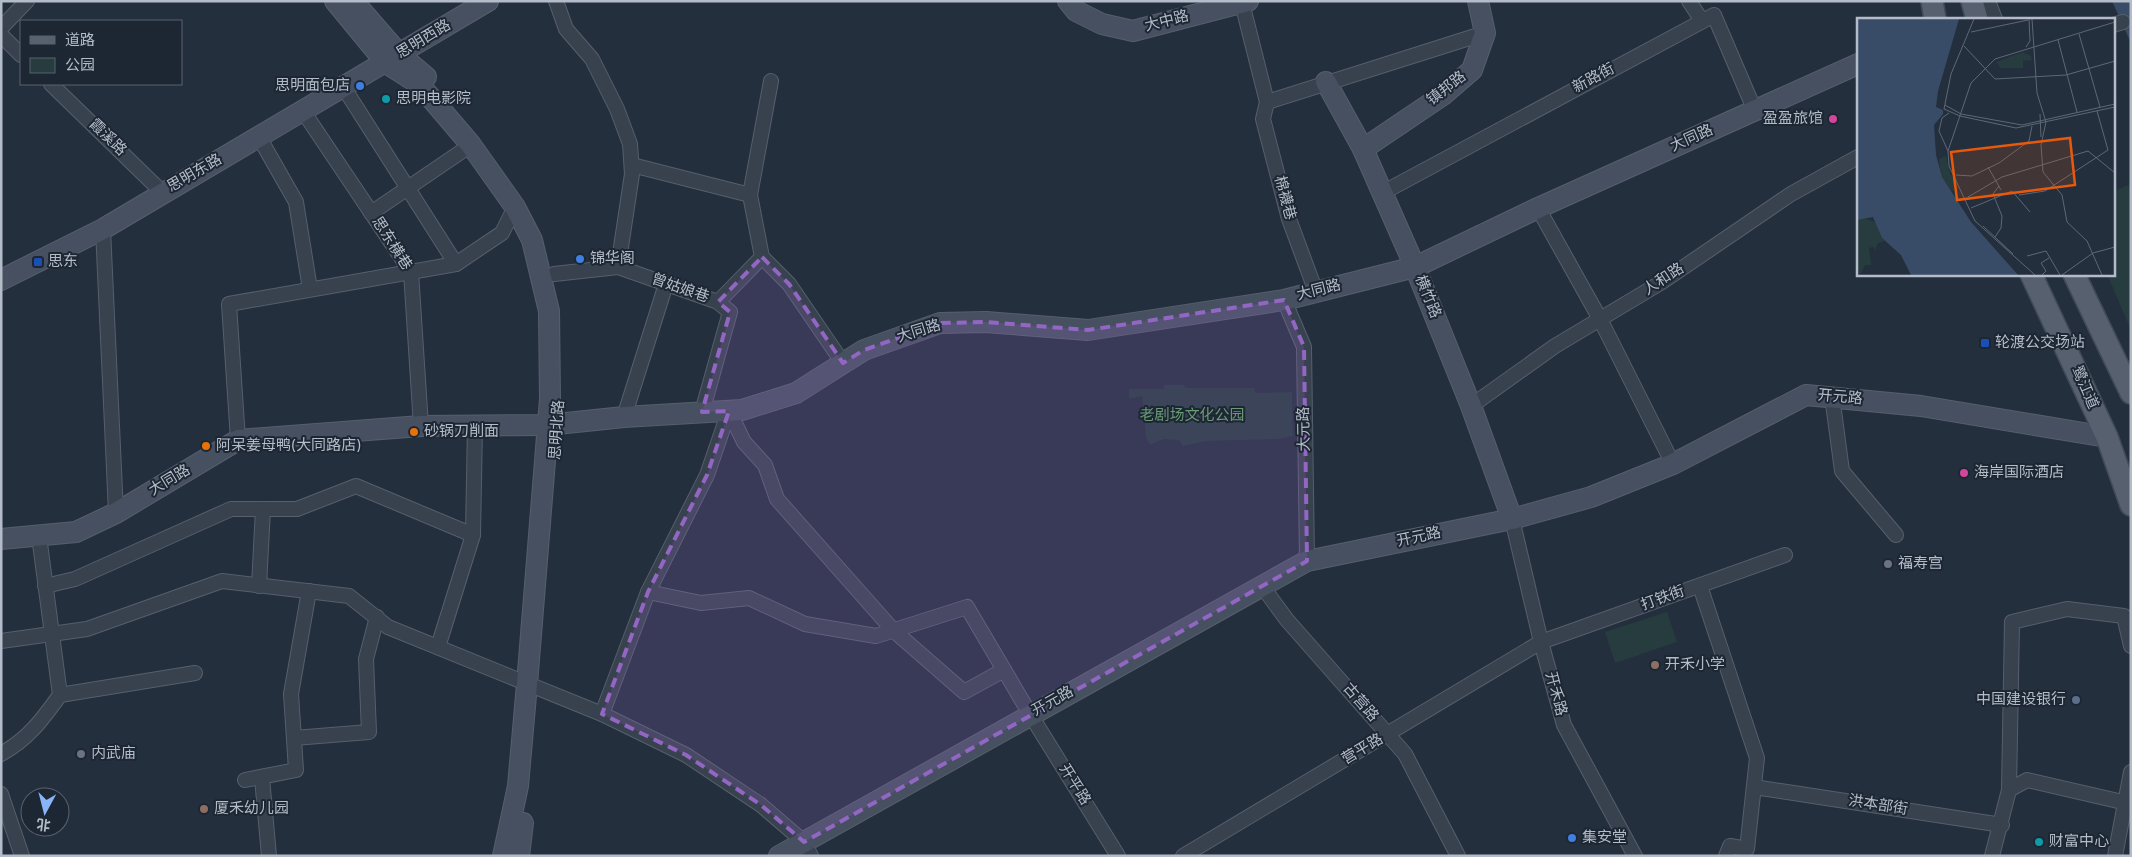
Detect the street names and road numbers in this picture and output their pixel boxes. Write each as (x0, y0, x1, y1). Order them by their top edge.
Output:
street label: 大中路 (1143, 7, 1191, 37)
street label: 思明西路 (393, 16, 455, 64)
street label: 新路街 (1570, 60, 1618, 98)
street label: 镇邦路 (1423, 68, 1471, 110)
street label: 霞溪路 (84, 116, 130, 160)
street label: 大同路 (1668, 121, 1716, 157)
street label: 思明东路 (164, 151, 226, 197)
street label: 棉襪巷 (1269, 174, 1299, 222)
street label: 思东横巷 (367, 214, 415, 274)
street label: 人和路 (1640, 260, 1688, 300)
street label: 曾姑娘巷 (649, 269, 712, 308)
street label: 横竹路 (1410, 273, 1444, 321)
street label: 大同路 (1295, 276, 1343, 306)
street label: 大同路 (895, 316, 943, 348)
street label: 鹭江道 (2066, 364, 2102, 412)
street label: 开元路 (1817, 387, 1863, 409)
street label: 思明北路 (545, 399, 570, 461)
street label: 大元路 (1295, 406, 1315, 452)
street label: 大同路 (146, 461, 194, 501)
street label: 开元路 (1395, 524, 1443, 552)
street label: 打铁街 (1639, 582, 1687, 616)
street label: 开禾路 (1540, 670, 1570, 718)
street label: 古营路 (1338, 680, 1382, 726)
street label: 开元路 (1029, 683, 1077, 721)
street label: 营平路 (1339, 730, 1387, 770)
street label: 开平路 (1054, 761, 1094, 809)
street label: 洪本部街 (1847, 791, 1909, 820)

